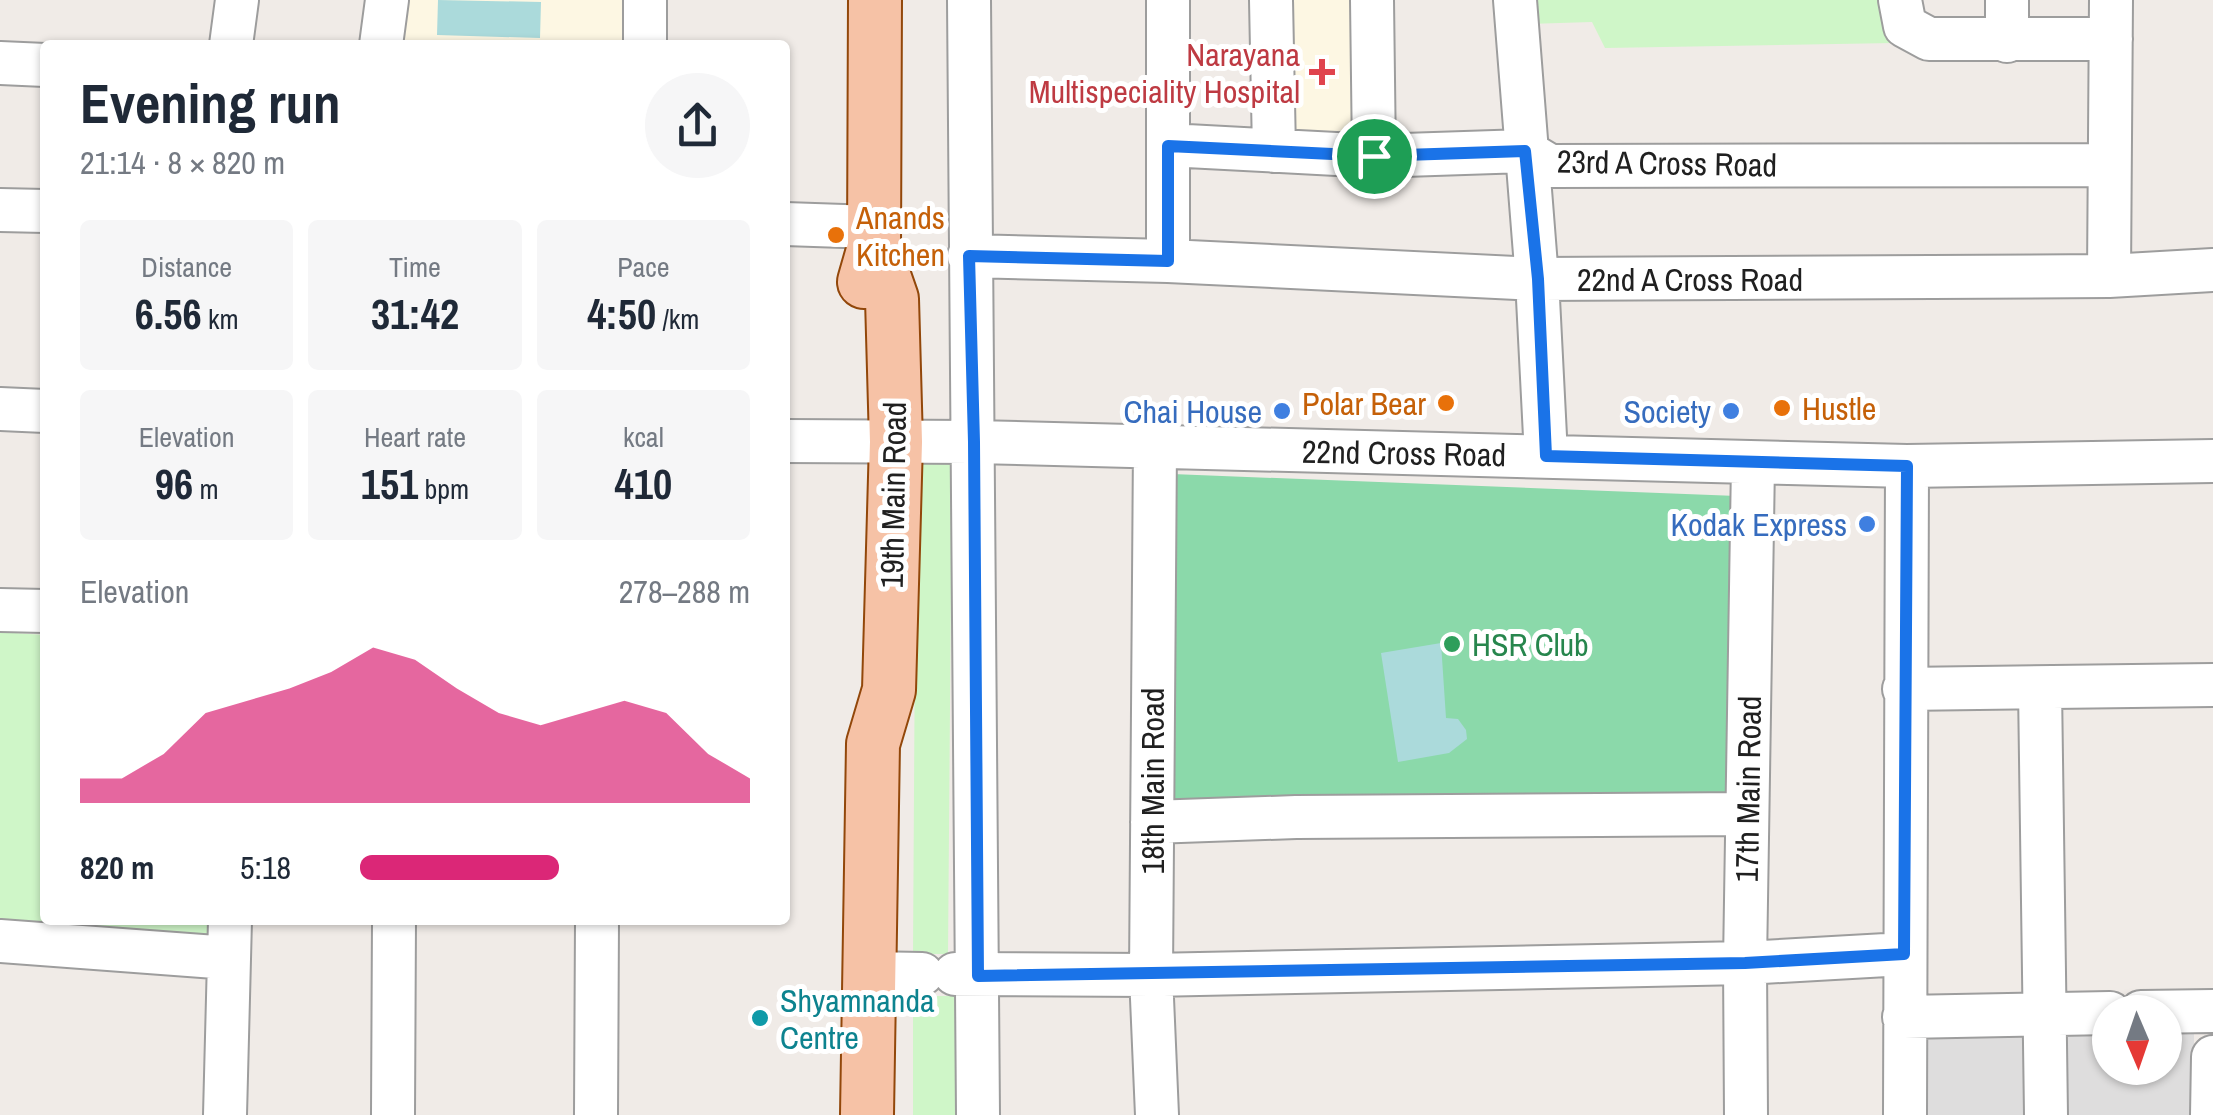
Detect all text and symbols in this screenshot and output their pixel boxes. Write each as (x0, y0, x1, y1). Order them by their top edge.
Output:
place label: Narayana Multispeciality Hospital (1029, 33, 1300, 113)
marker: Narayana Multispeciality Hospital (1309, 59, 1335, 85)
text: Evening run (80, 66, 341, 140)
button: share (645, 73, 750, 178)
pin (1332, 114, 1417, 199)
icon: arrive (1347, 129, 1402, 184)
street label: 23rd A Cross Road (1557, 140, 1777, 186)
text: 21:14 · 8 × 820 m (80, 141, 285, 184)
place label: Anands Kitchen (855, 196, 945, 276)
marker: Anands Kitchen (825, 224, 847, 246)
text: Distance (141, 248, 232, 286)
text: Time (389, 248, 441, 286)
text: Pace (617, 248, 669, 286)
street label: 22nd A Cross Road (1577, 258, 1803, 301)
text: 6.56 (135, 286, 202, 342)
text: 31:42 (371, 286, 459, 342)
text: 4:50 (587, 286, 656, 342)
text: km (202, 300, 239, 338)
text: /km (656, 300, 699, 338)
place label: Polar Bear (1302, 382, 1426, 425)
place label: Hustle (1802, 387, 1876, 430)
place label: Chai House (1123, 390, 1262, 433)
place label: Society (1623, 390, 1711, 433)
marker: Polar Bear (1435, 392, 1457, 414)
marker: Hustle (1771, 397, 1793, 419)
marker: Chai House (1271, 400, 1293, 422)
marker: Society (1720, 400, 1742, 422)
street label: 19th Main Road (870, 401, 916, 589)
text: Elevation (139, 418, 235, 456)
text: Heart rate (364, 418, 466, 456)
text: kcal (623, 418, 664, 456)
street label: 22nd Cross Road (1302, 430, 1506, 476)
text: 96 (155, 456, 193, 512)
text: 151 (361, 456, 418, 512)
text: 410 (615, 456, 672, 512)
text: m (193, 470, 219, 508)
text: bpm (418, 470, 469, 508)
place label: Kodak Express (1671, 503, 1847, 546)
marker: Kodak Express (1856, 513, 1878, 535)
text: Elevation (80, 570, 189, 613)
text: 278–288 m (619, 570, 750, 613)
place label: HSR Club (1472, 623, 1589, 666)
marker: HSR Club (1441, 633, 1463, 655)
street label: 18th Main Road (1131, 688, 1174, 874)
street label: 17th Main Road (1725, 695, 1771, 883)
text: 820 m (80, 846, 154, 889)
text: 5:18 (240, 846, 291, 889)
place label: Shyamnanda Centre (780, 979, 935, 1059)
north arrow (2092, 995, 2182, 1085)
map controls (2092, 995, 2182, 1085)
marker: Shyamnanda Centre (749, 1007, 771, 1029)

